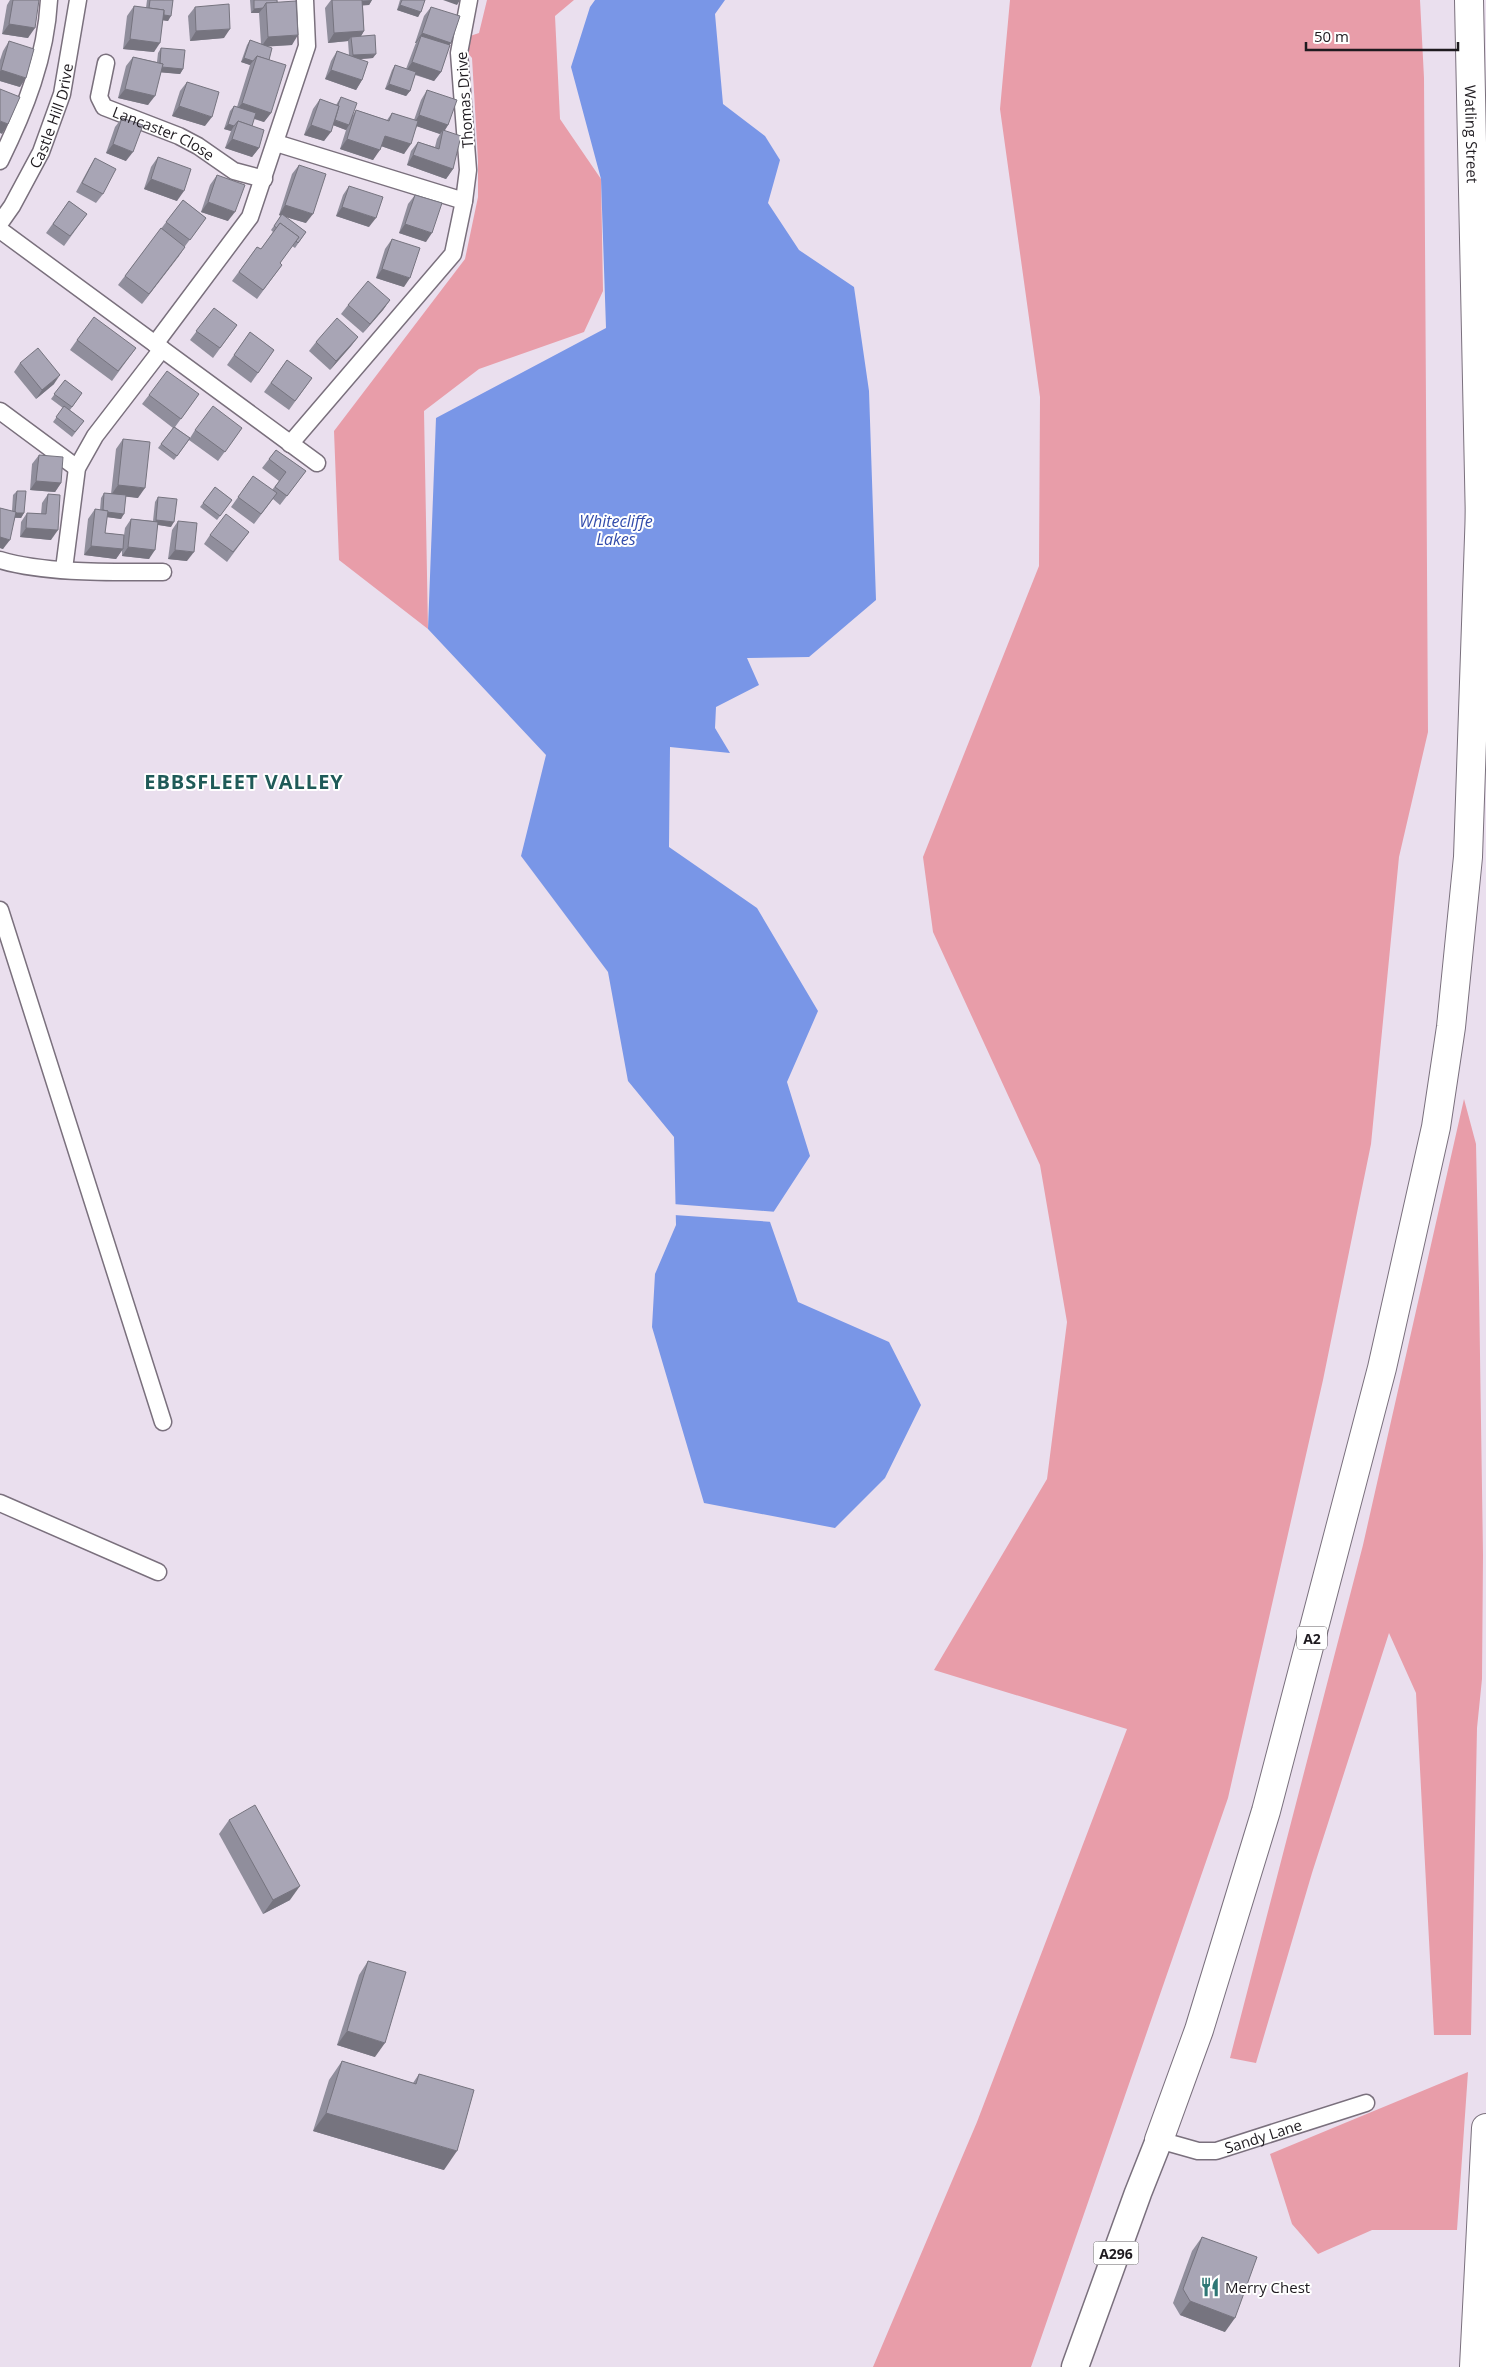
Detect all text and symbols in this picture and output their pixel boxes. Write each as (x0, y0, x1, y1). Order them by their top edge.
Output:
scale bar (1306, 20, 1458, 52)
text: 50 m (1314, 26, 1349, 46)
street label: Thomas Drive (451, 51, 477, 149)
street label: Castle Hill Drive (24, 62, 77, 172)
street label: Watling Street (1461, 85, 1483, 183)
street label: Lancaster Close (110, 101, 219, 165)
water label: Whitecliffe Lakes (579, 510, 653, 550)
district label: EBBSFLEET VALLEY (144, 768, 344, 795)
road number: A2 (1297, 1626, 1327, 1650)
street label: Sandy Lane (1222, 2114, 1304, 2158)
road number: A296 (1094, 2242, 1138, 2264)
restaurant icon: Merry Chest (1199, 2276, 1221, 2298)
place label: Merry Chest (1225, 2277, 1310, 2297)

